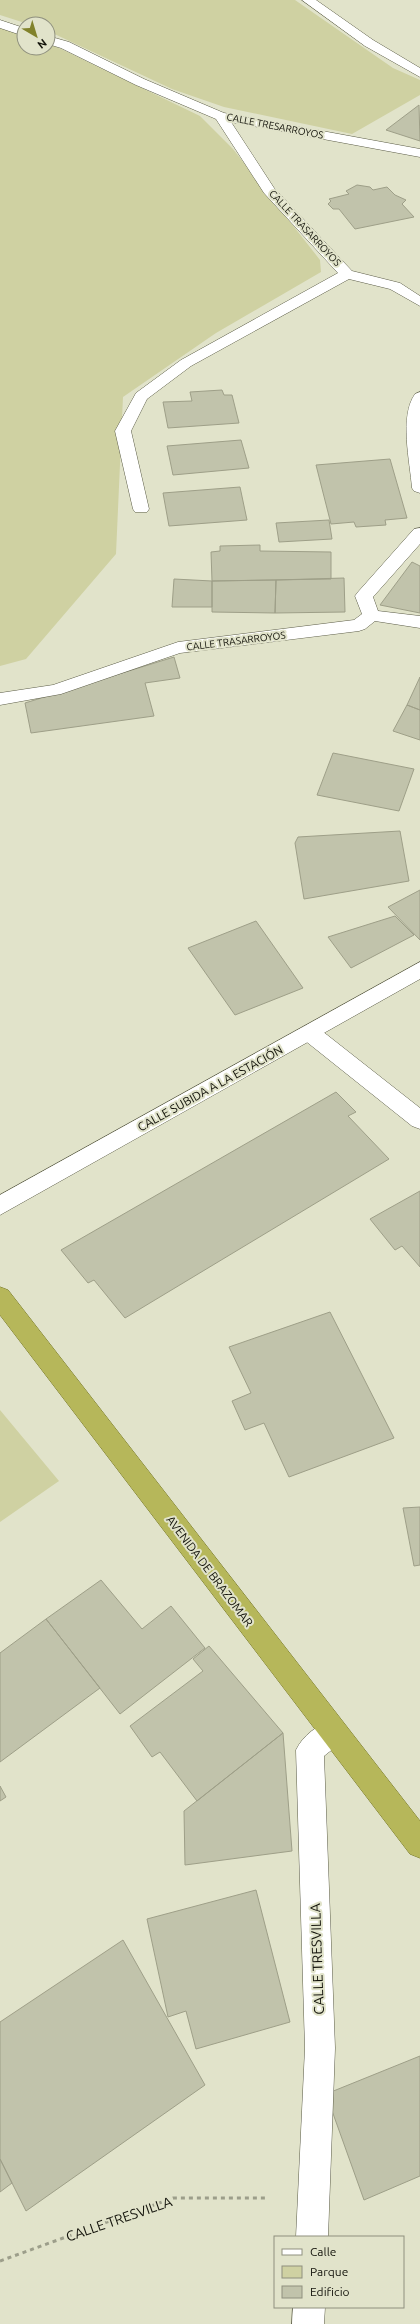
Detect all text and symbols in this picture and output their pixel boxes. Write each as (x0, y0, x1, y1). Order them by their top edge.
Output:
north arrow (16, 16, 56, 56)
text: N (35, 37, 49, 51)
street label: CALLE TRESARROYOS (226, 111, 324, 141)
street label: CALLE TRASARROYOS (267, 188, 343, 268)
street label: CALLE TRASARROYOS (186, 629, 286, 653)
street label: CALLE SUBIDA A LA ESTACIÓN (135, 1043, 285, 1133)
street label: AVENIDA DE BRAZOMAR (164, 1513, 256, 1629)
street label: CALLE TRESVILLA (307, 1903, 327, 2015)
street label: CALLE TRESVILLA (64, 2193, 174, 2245)
legend (274, 2236, 404, 2308)
text: Calle (310, 2245, 336, 2258)
text: Parque (310, 2265, 348, 2278)
text: Edificio (310, 2285, 350, 2298)

